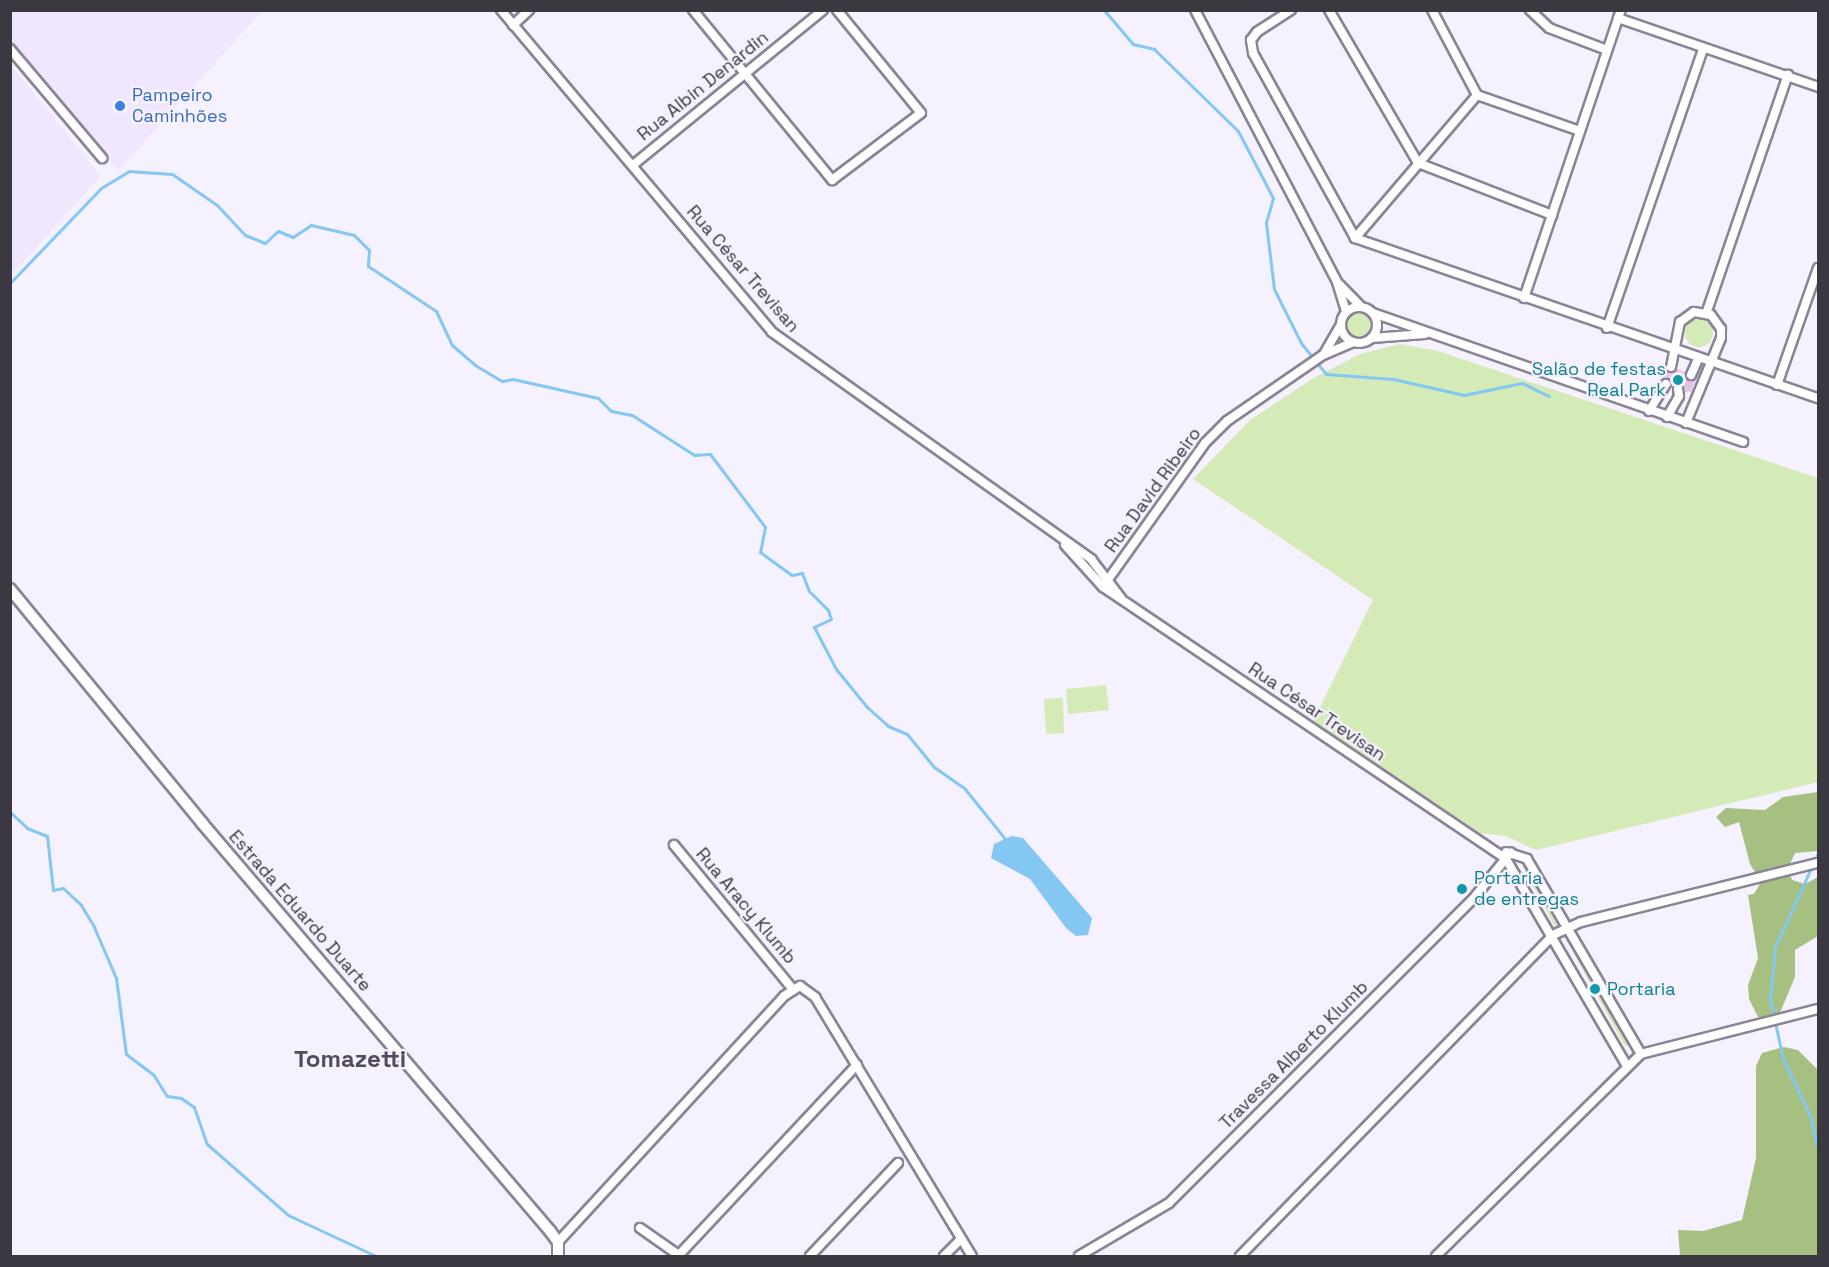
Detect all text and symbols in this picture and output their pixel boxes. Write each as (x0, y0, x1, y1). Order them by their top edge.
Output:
street label: Rua Albin Denardin (633, 27, 773, 145)
place label: Pampeiro Caminhões (132, 85, 227, 128)
marker: Pampeiro Caminhões (113, 99, 127, 113)
street label: Rua César Trevisan (682, 201, 804, 337)
place label: Salão de festas Real Park (1532, 359, 1666, 401)
marker: Salão de festas Real Park (1671, 373, 1685, 387)
street label: Rua David Ribeiro (1100, 423, 1206, 557)
street label: Rua César Trevisan (1244, 658, 1390, 766)
street label: Estrada Eduardo Duarte (224, 826, 376, 996)
street label: Rua Aracy Klumb (691, 843, 801, 969)
place label: Portaria de entregas (1474, 868, 1579, 910)
marker: Portaria de entregas (1455, 882, 1469, 896)
street label: Travessa Alberto Klumb (1215, 976, 1373, 1134)
place label: Portaria (1607, 978, 1676, 1000)
marker: Portaria (1588, 982, 1602, 996)
district label: Tomazetti (294, 1045, 406, 1073)

